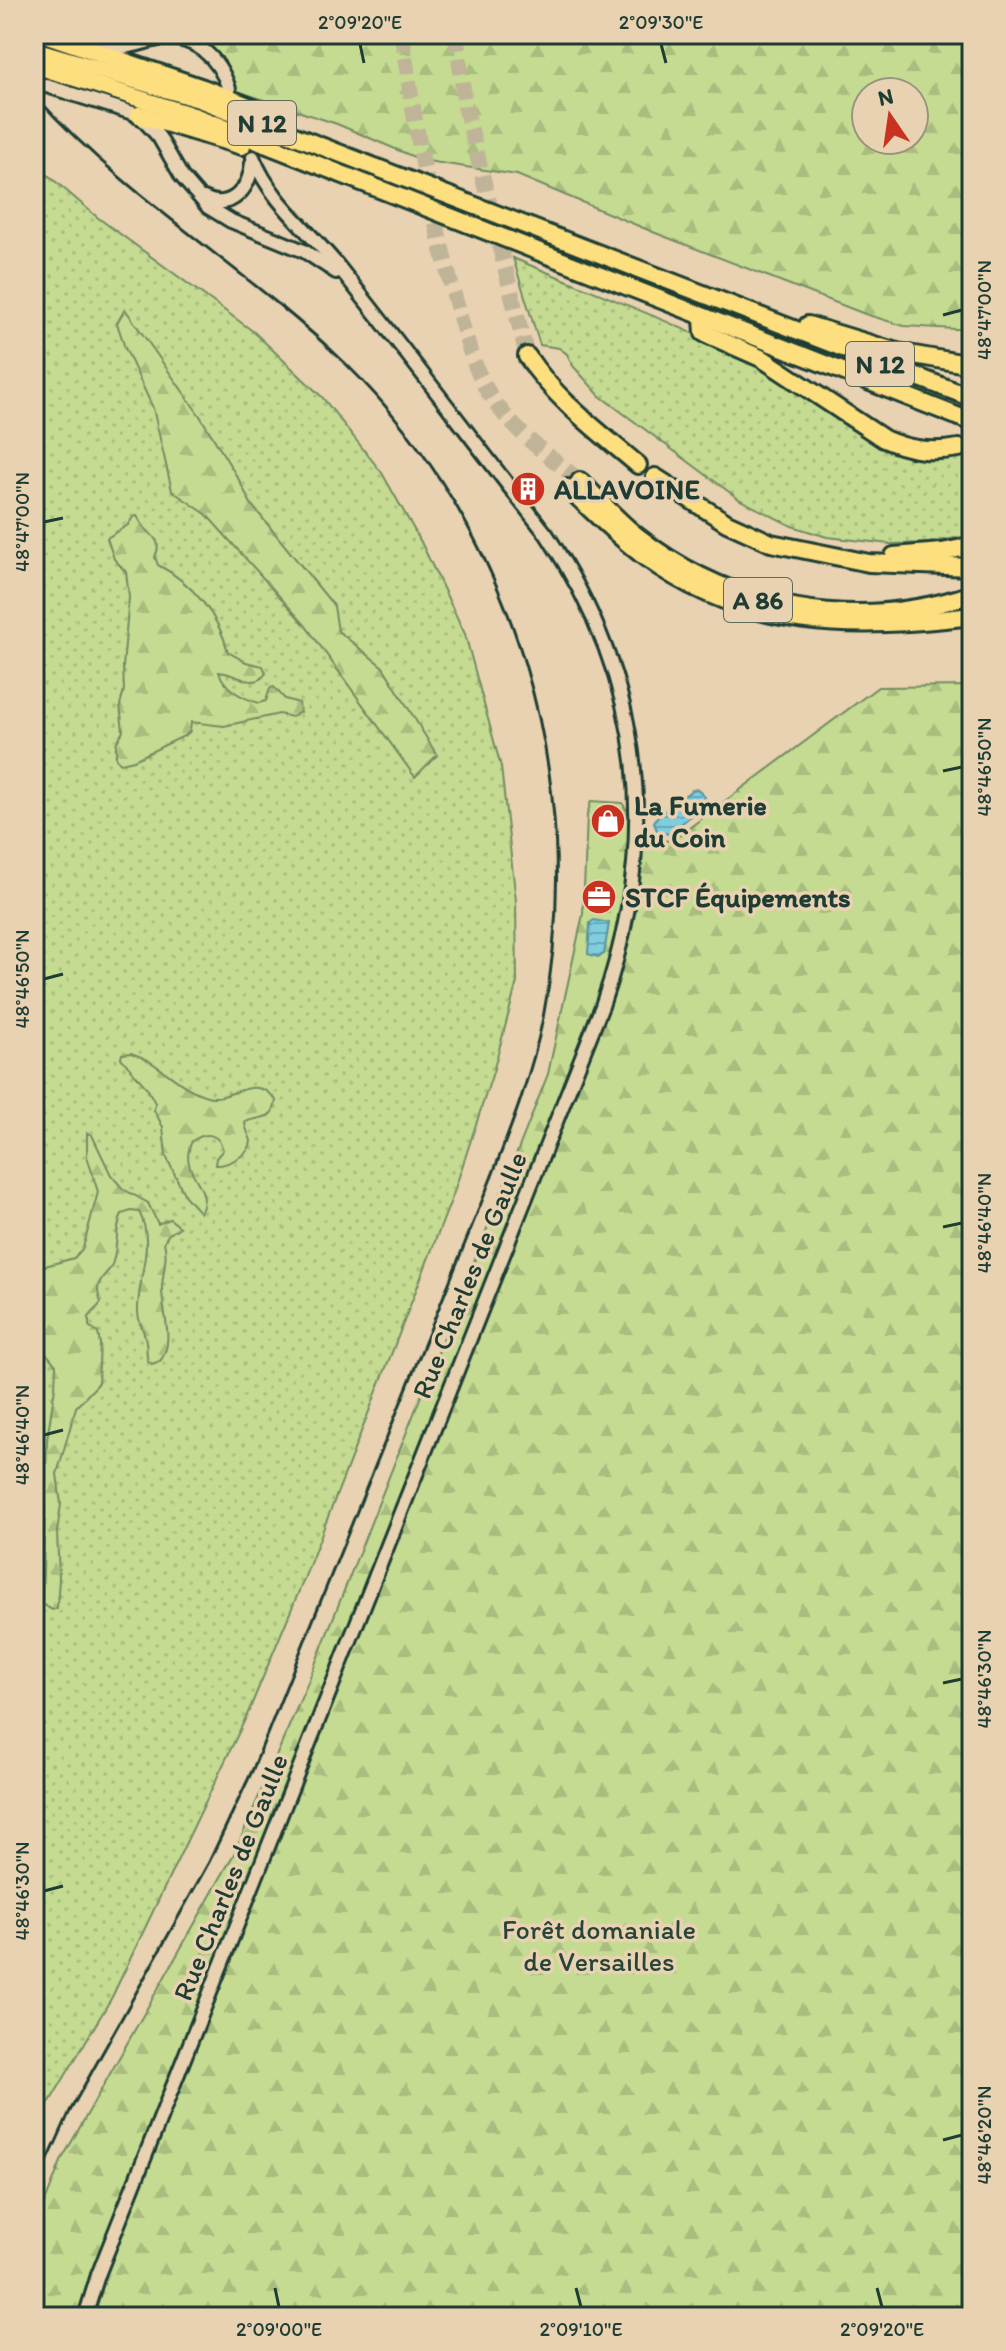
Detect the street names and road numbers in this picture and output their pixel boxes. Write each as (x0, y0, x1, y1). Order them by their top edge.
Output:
road number: N 12 (228, 101, 296, 145)
road number: N 12 (846, 342, 914, 386)
road number: A 86 (724, 578, 792, 622)
street label: Rue Charles de Gaulle (404, 1147, 534, 1403)
street label: Rue Charles de Gaulle (165, 1749, 295, 2005)

